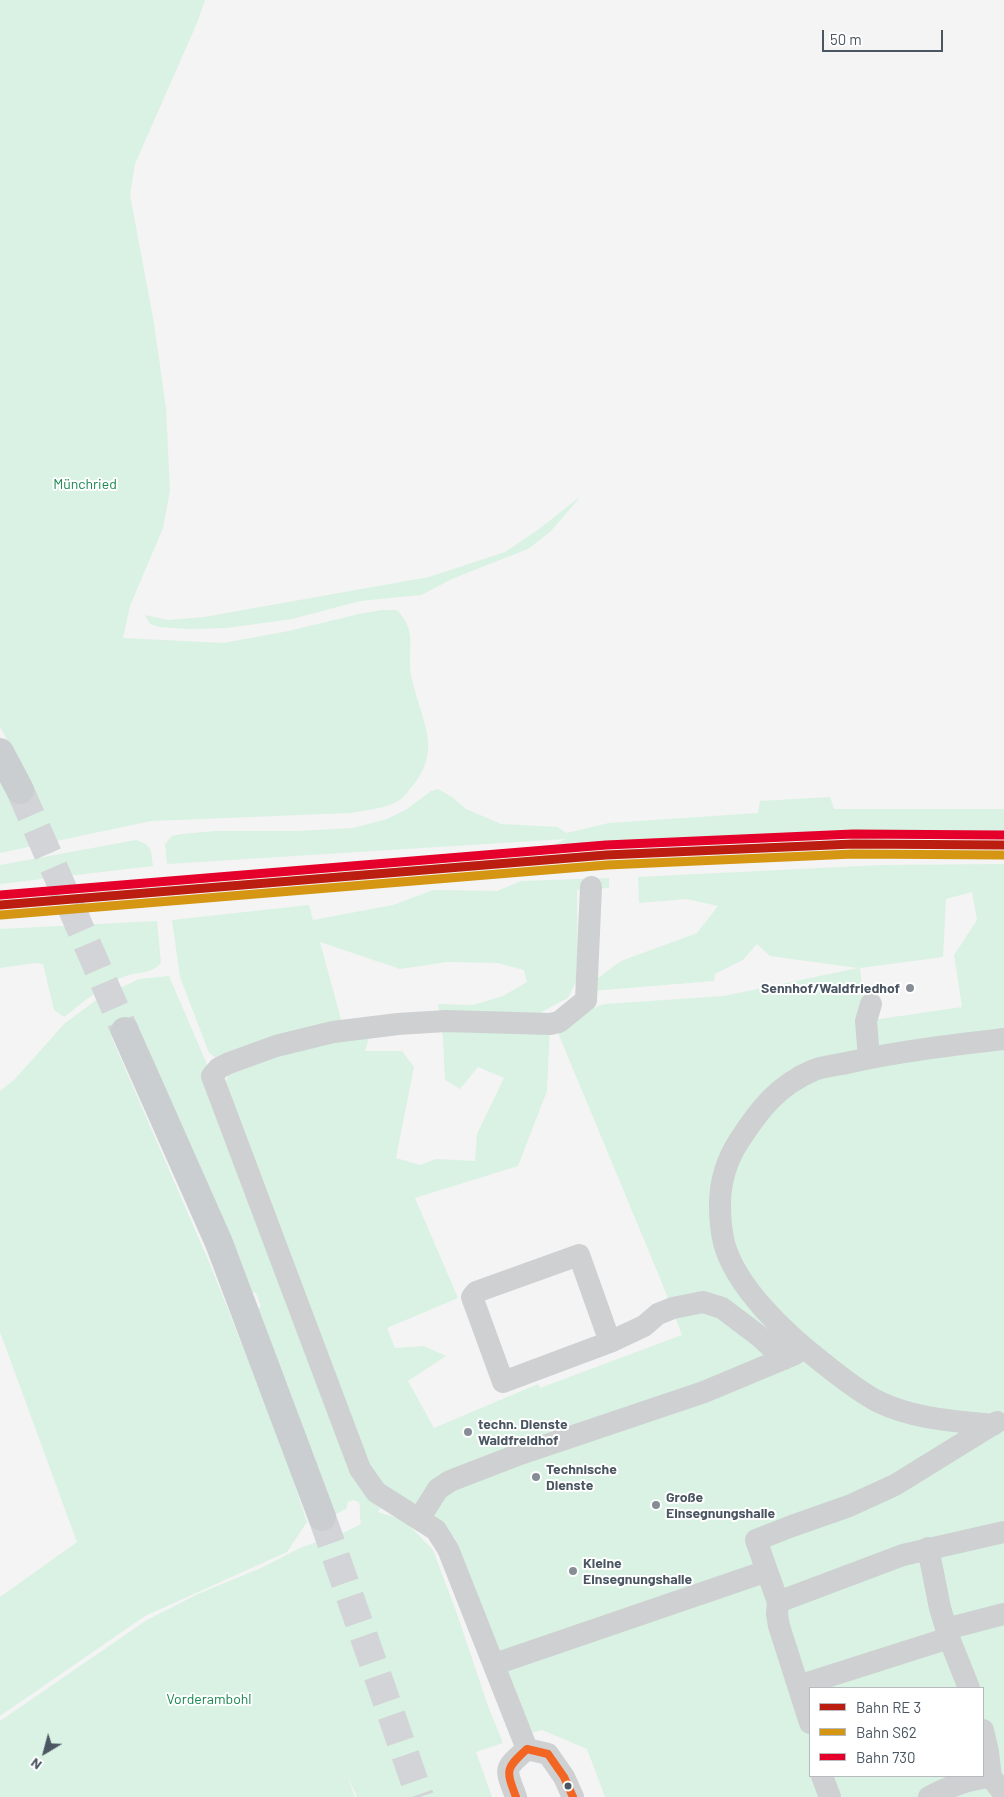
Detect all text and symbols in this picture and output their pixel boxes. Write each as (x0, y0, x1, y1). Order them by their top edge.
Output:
scale bar (824, 20, 945, 52)
text: 50 m (830, 30, 862, 48)
park label: Münchried (53, 476, 117, 492)
place label: Sennhof/Waldfriedhof (761, 980, 900, 996)
marker: Sennhof/Waldfriedhof (904, 982, 916, 994)
place label: techn. Dienste Waldfreidhof (478, 1416, 568, 1448)
marker: techn. Dienste Waldfreidhof (462, 1426, 474, 1438)
place label: Technische Dienste (546, 1461, 617, 1494)
marker: Technische Dienste (530, 1471, 542, 1483)
place label: Große Einsegnungshalle (666, 1489, 775, 1521)
marker: Große Einsegnungshalle (650, 1499, 662, 1511)
place label: Kleine Einsegnungshalle (583, 1555, 692, 1588)
marker: Kleine Einsegnungshalle (567, 1565, 579, 1577)
legend (809, 1687, 984, 1777)
park label: Vorderambohl (166, 1691, 252, 1707)
text: Bahn RE 3 (856, 1698, 921, 1716)
text: Bahn S62 (856, 1723, 917, 1741)
north arrow (20, 1727, 70, 1777)
text: Bahn 730 (856, 1748, 915, 1766)
text: N (27, 1755, 45, 1774)
unlabelled marker (563, 1781, 573, 1791)

